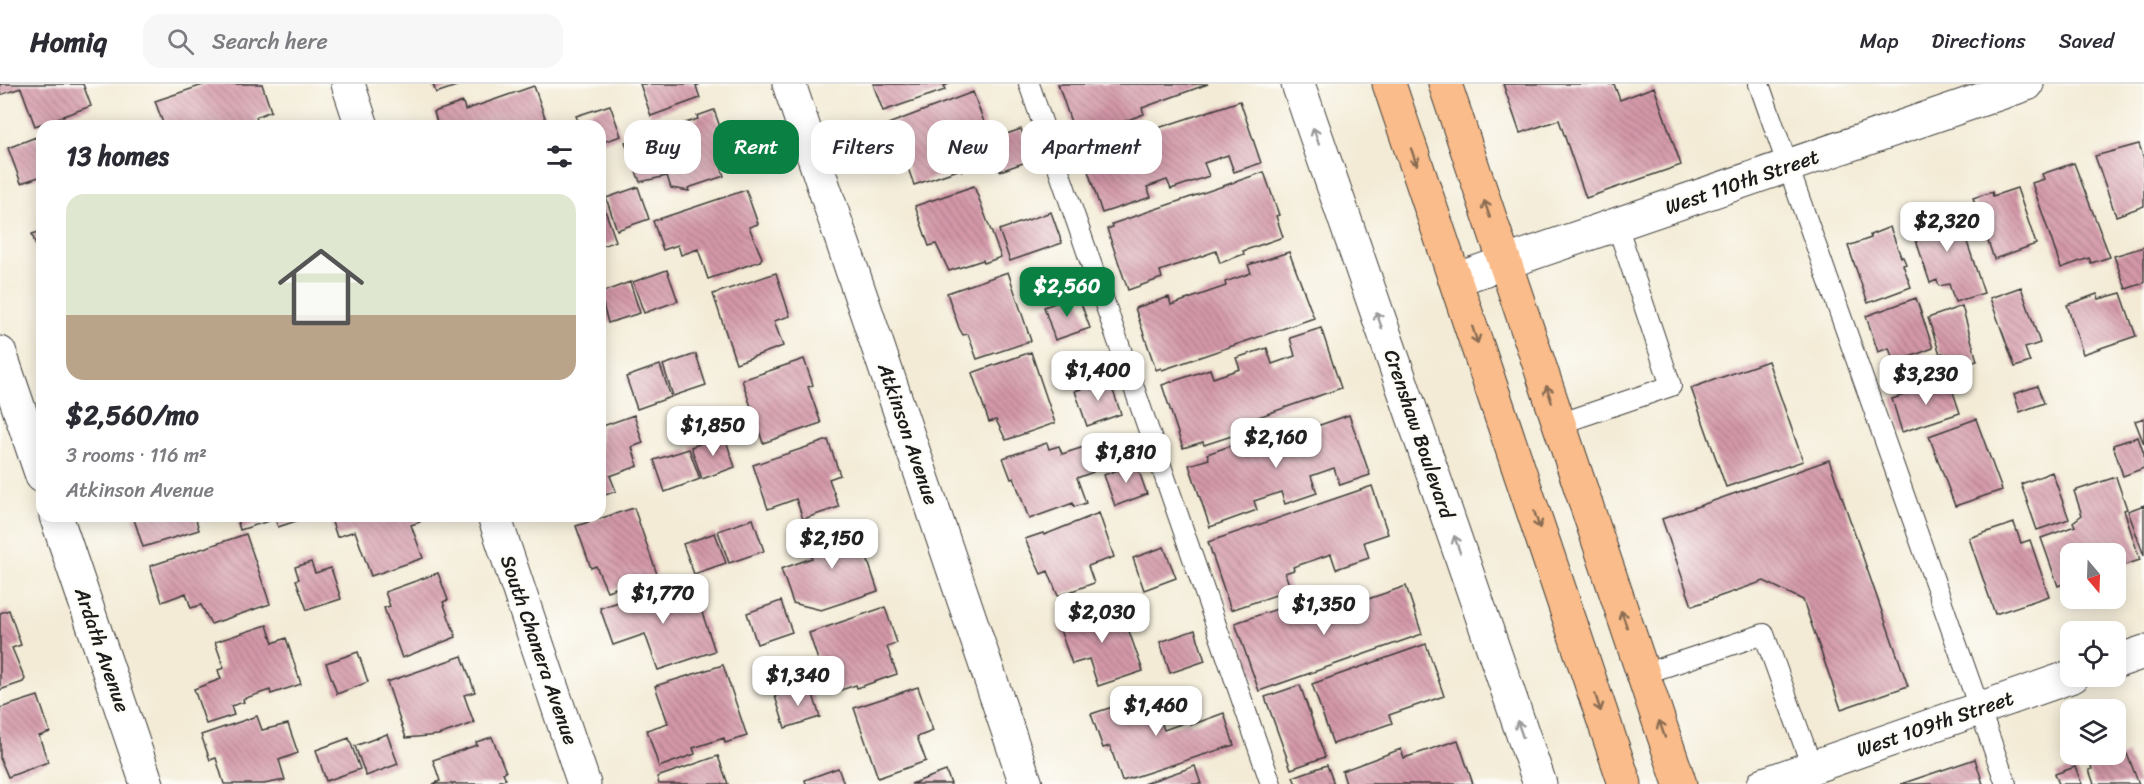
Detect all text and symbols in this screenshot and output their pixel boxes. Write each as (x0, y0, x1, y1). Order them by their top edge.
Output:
search box (143, 14, 563, 68)
text: Homiq (30, 17, 107, 66)
text: Search here (212, 22, 328, 61)
text: Map (1860, 22, 1898, 60)
text: Directions (1931, 22, 2026, 60)
text: Saved (2059, 22, 2114, 60)
icon: search (164, 25, 197, 58)
chip: Buy (624, 120, 701, 174)
chip: Rent (713, 120, 799, 174)
chip: Filters (811, 120, 915, 174)
chip: New (927, 120, 1009, 174)
chip: Apartment (1021, 120, 1162, 174)
one-way arrow (1309, 127, 1320, 146)
text: 13 homes (66, 133, 169, 179)
street label: West 110th Street (1660, 139, 1824, 225)
icon: filters (543, 140, 576, 173)
one-way arrow (1410, 147, 1421, 166)
one-way arrow (1481, 200, 1492, 219)
pin: $2,320 (1898, 202, 1996, 253)
text: $2,320 (1914, 204, 1980, 239)
icon: home (267, 233, 375, 341)
pin: $2,560 (1018, 267, 1116, 318)
text: $2,560 (1034, 269, 1100, 304)
one-way arrow (1373, 311, 1384, 330)
one-way arrow (1470, 325, 1481, 344)
street label: Crenshaw Boulevard (1374, 345, 1465, 525)
pin: $1,400 (1049, 351, 1147, 402)
text: $1,400 (1065, 353, 1131, 388)
pin: $3,230 (1877, 355, 1975, 406)
street label: Atkinson Avenue (867, 357, 949, 510)
text: $3,230 (1894, 357, 1958, 392)
one-way arrow (1543, 385, 1554, 404)
text: $2,560/mo (66, 392, 199, 438)
pin: $1,850 (664, 406, 762, 457)
text: $1,850 (681, 408, 745, 443)
pin: $2,160 (1227, 418, 1325, 469)
text: $2,160 (1245, 420, 1307, 455)
pin: $1,810 (1077, 433, 1175, 484)
text: $1,810 (1096, 435, 1156, 470)
text: 3 rooms · 116 m² (66, 438, 207, 473)
text: Atkinson Avenue (66, 473, 214, 508)
one-way arrow (1532, 510, 1543, 529)
pin: $2,150 (783, 519, 881, 570)
text: $2,150 (800, 521, 864, 556)
one-way arrow (1450, 535, 1461, 554)
north arrow (2060, 543, 2126, 609)
map controls (2060, 543, 2126, 765)
street label: South Chanera Avenue (490, 550, 588, 750)
pin: $1,770 (614, 574, 712, 625)
text: $1,770 (632, 576, 694, 611)
street label: Ardath Avenue (64, 582, 140, 717)
pin: $1,350 (1275, 585, 1373, 636)
text: $1,350 (1292, 587, 1356, 622)
pin: $2,030 (1053, 593, 1151, 644)
text: $2,030 (1069, 595, 1135, 630)
one-way arrow (1618, 610, 1629, 629)
button: locate (2060, 621, 2126, 687)
pin: $1,340 (749, 656, 847, 707)
text: $1,340 (766, 658, 830, 693)
street label: West 109th Street (1851, 681, 2019, 767)
pin: $1,460 (1107, 686, 1205, 737)
text: $1,460 (1124, 688, 1188, 723)
one-way arrow (1593, 693, 1604, 712)
button: layers (2060, 699, 2126, 765)
one-way arrow (1514, 720, 1525, 739)
one-way arrow (1655, 720, 1666, 739)

